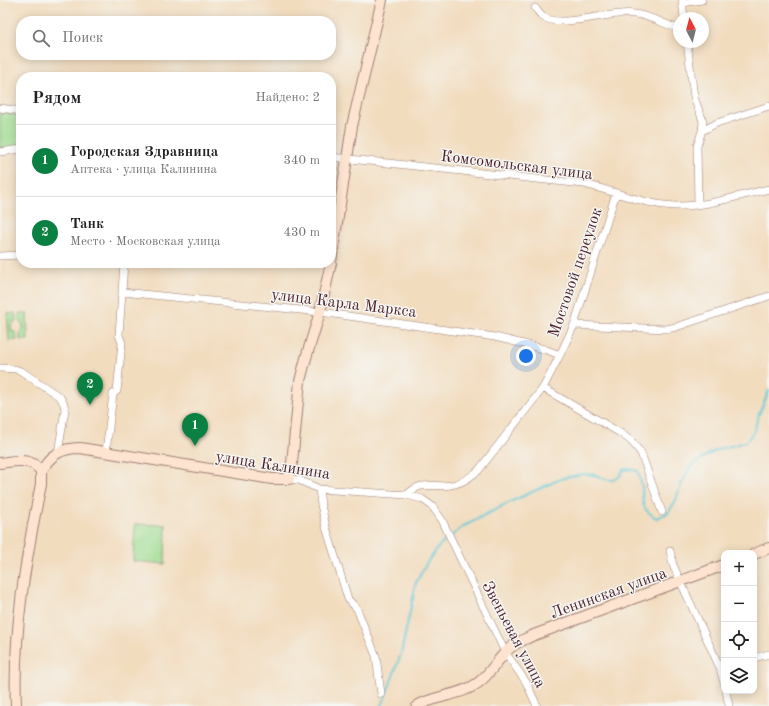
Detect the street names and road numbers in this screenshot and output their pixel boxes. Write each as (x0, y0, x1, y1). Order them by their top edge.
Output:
street label: Комсомольская улица (440, 149, 594, 183)
street label: Мостовой переулок (546, 206, 606, 340)
street label: улица Карла Маркса (270, 287, 417, 321)
street label: улица Калинина (214, 449, 331, 483)
street label: Ленинская улица (548, 565, 669, 622)
street label: Звеньевая улица (478, 579, 548, 691)

